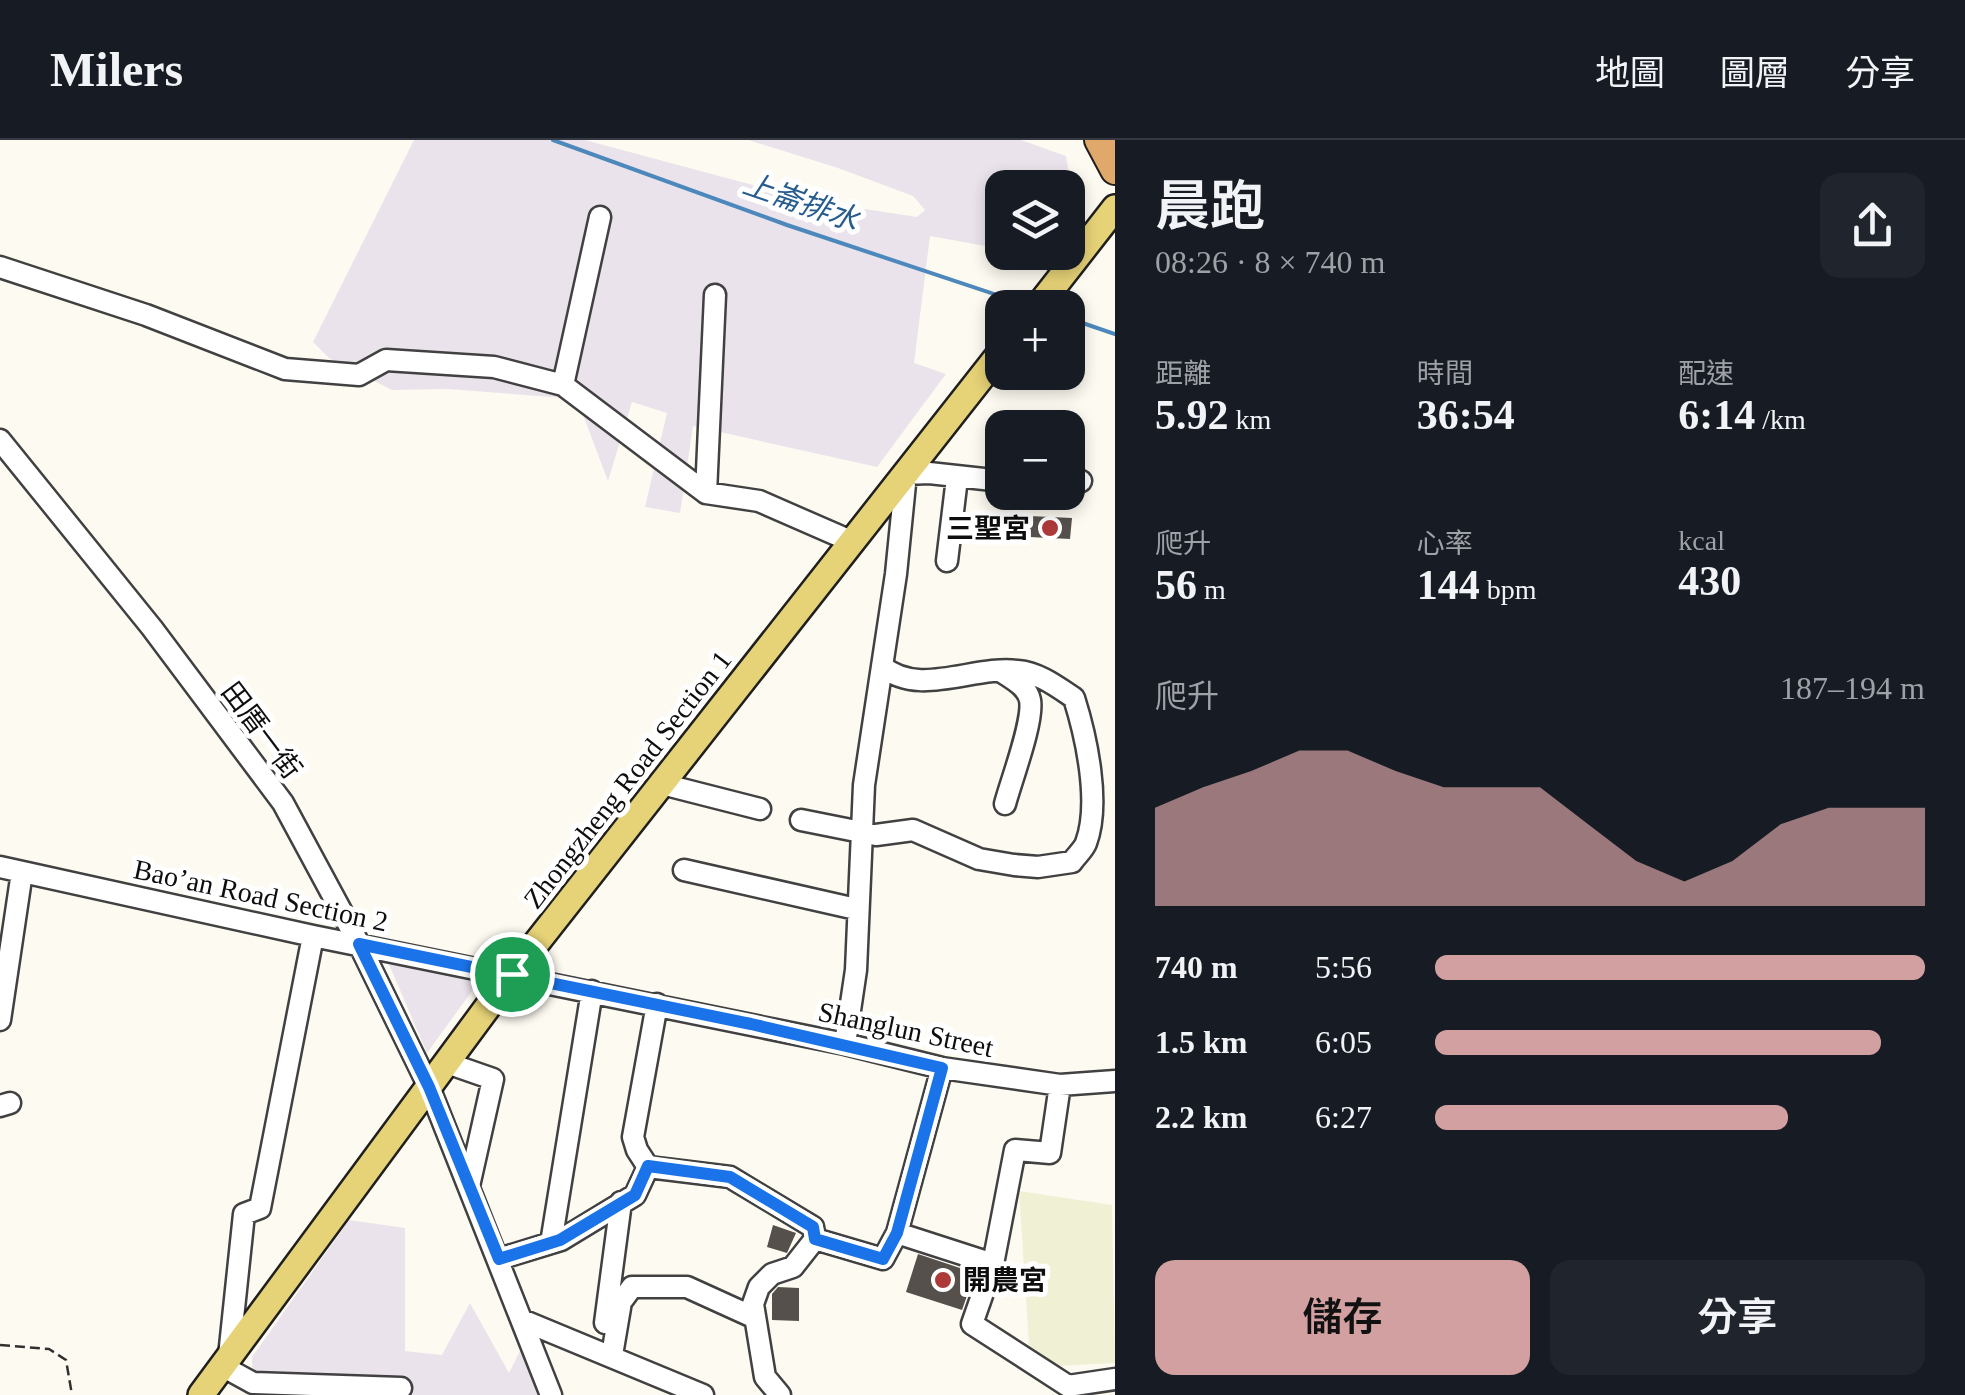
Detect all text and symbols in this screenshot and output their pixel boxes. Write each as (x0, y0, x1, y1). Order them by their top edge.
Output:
text: Milers (50, 43, 183, 96)
text: 地圖 (1595, 54, 1665, 93)
text: 圖層 (1720, 54, 1790, 93)
text: 分享 (1845, 54, 1915, 93)
water label: 上崙排水 (739, 166, 865, 237)
map controls (985, 170, 1085, 510)
button: layers (985, 170, 1085, 270)
button: share (1820, 173, 1925, 278)
text: 晨跑 (1155, 176, 1265, 237)
text: 08:26 · 8 × 740 m (1155, 244, 1385, 280)
button: + (985, 290, 1085, 390)
text: 距離 (1155, 358, 1211, 389)
text: 時間 (1417, 358, 1473, 389)
text: 配速 (1678, 358, 1734, 389)
text: 5.92 (1155, 392, 1229, 438)
text: 36:54 (1417, 392, 1515, 438)
text: 6:14 (1678, 392, 1755, 438)
text: km (1229, 404, 1271, 435)
text: /km (1755, 404, 1806, 435)
button: − (985, 410, 1085, 510)
place label: 三聖宮 (946, 513, 1030, 544)
marker: 三聖宮 (1039, 517, 1061, 539)
text: kcal (1678, 525, 1725, 556)
text: 爬升 (1155, 528, 1211, 559)
text: 心率 (1417, 528, 1473, 559)
text: 430 (1678, 558, 1741, 604)
text: 56 (1155, 562, 1197, 608)
text: 144 (1417, 562, 1480, 608)
text: m (1197, 574, 1226, 605)
text: bpm (1480, 574, 1536, 605)
street label: Zhongzheng Road Section 1 (517, 644, 738, 914)
text: 187–194 m (1780, 670, 1925, 706)
street label: 田厝一街 (216, 676, 308, 784)
text: 爬升 (1155, 678, 1219, 714)
street label: Bao’an Road Section 2 (131, 853, 391, 938)
pin (470, 932, 555, 1017)
icon: arrive (485, 947, 540, 1002)
text: 740 m (1155, 949, 1238, 985)
text: 5:56 (1315, 949, 1372, 985)
street label: Shanglun Street (816, 996, 996, 1063)
text: 1.5 km (1155, 1024, 1247, 1060)
text: 6:05 (1315, 1024, 1372, 1060)
text: 2.2 km (1155, 1099, 1247, 1135)
text: 6:27 (1315, 1099, 1372, 1135)
button: 儲存 (1155, 1260, 1530, 1375)
button: 分享 (1550, 1260, 1925, 1375)
place label: 開農宮 (963, 1265, 1047, 1296)
marker: 開農宮 (932, 1269, 954, 1291)

